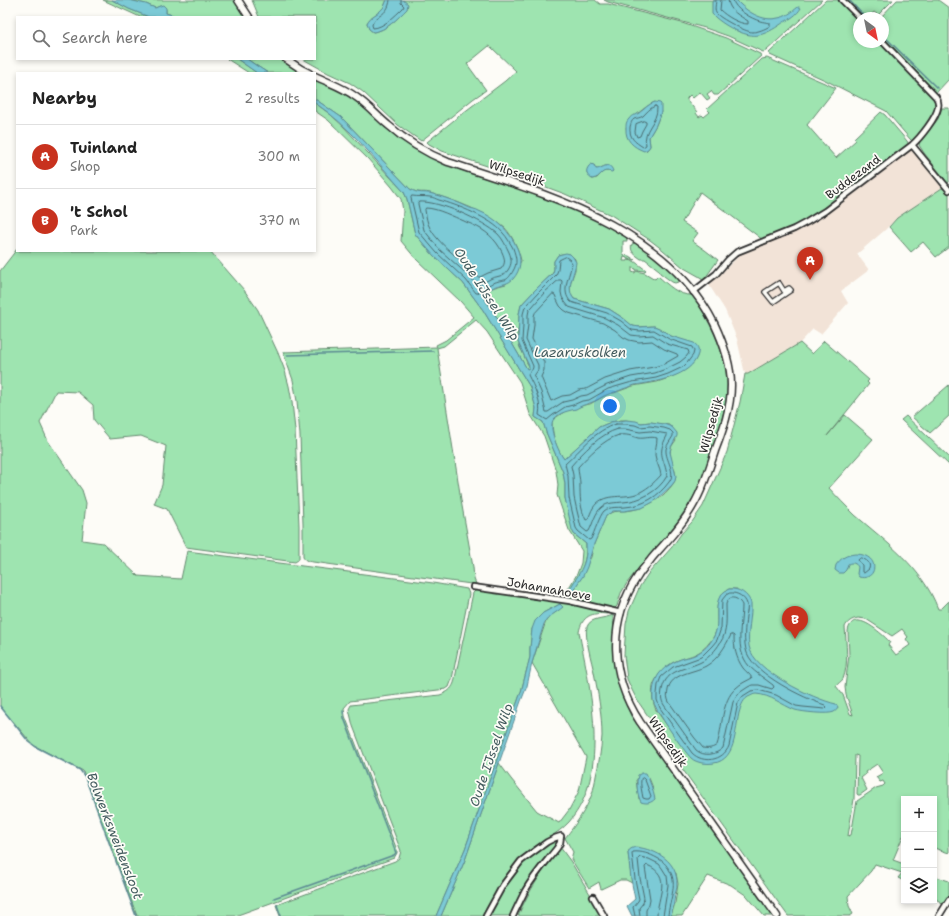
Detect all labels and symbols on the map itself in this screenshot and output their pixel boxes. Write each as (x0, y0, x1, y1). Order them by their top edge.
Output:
north arrow (853, 12, 889, 48)
street label: Buddezand (822, 151, 884, 203)
street label: Wilpsedijk (487, 156, 547, 190)
water label: Oude IJssel Wilp (450, 244, 524, 344)
pin: A (797, 247, 823, 280)
water label: Lazaruskolken (534, 344, 626, 361)
street label: Wilpsedijk (695, 395, 727, 455)
your location (600, 396, 620, 416)
street label: Johannahoeve (506, 574, 593, 604)
pin: B (782, 606, 808, 639)
water label: Oude IJssel Wilp (465, 701, 517, 809)
street label: Wilpsedijk (645, 713, 691, 771)
water label: Bolwerksweidensloot (83, 770, 147, 902)

